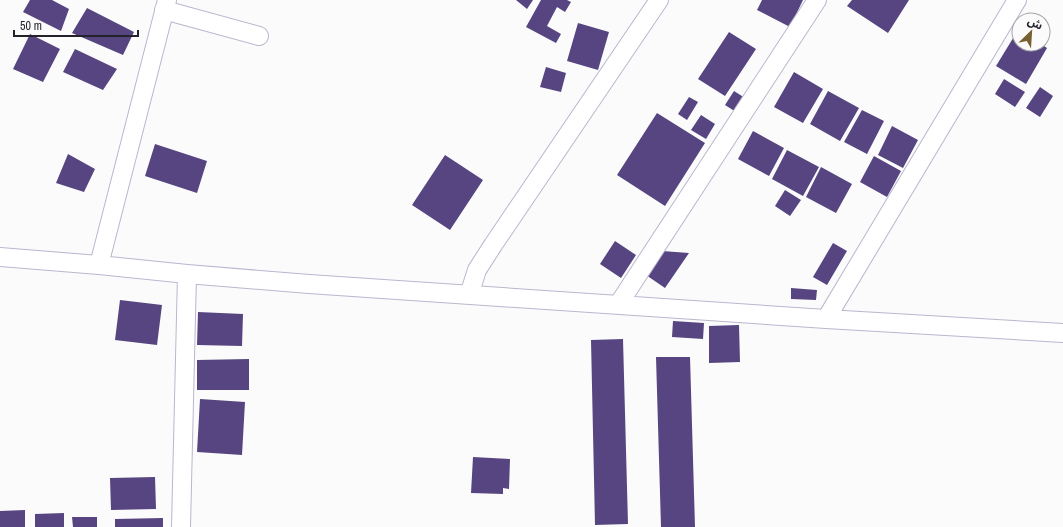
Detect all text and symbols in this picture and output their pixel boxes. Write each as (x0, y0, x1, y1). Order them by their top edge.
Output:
scale bar (14, 12, 138, 38)
north arrow (1011, 12, 1051, 52)
text: ش (1025, 13, 1045, 32)
text: 50 m (20, 18, 42, 34)

